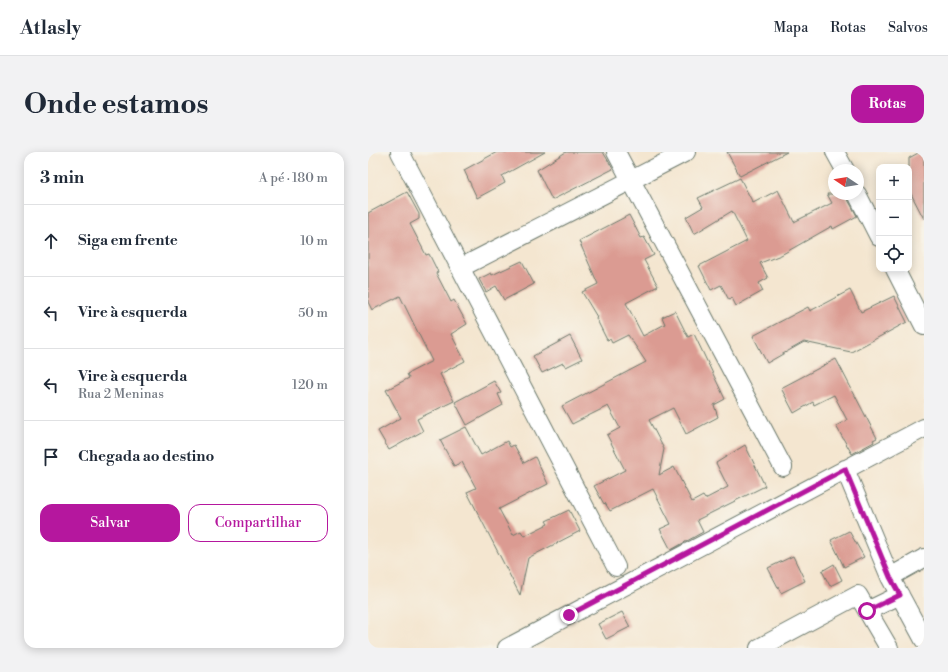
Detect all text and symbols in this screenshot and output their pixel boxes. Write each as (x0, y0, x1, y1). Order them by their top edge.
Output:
text: Atlasly (20, 16, 81, 40)
text: Mapa (774, 19, 808, 37)
text: Rotas (830, 19, 866, 37)
text: Salvos (888, 19, 928, 37)
button: Rotas (851, 85, 924, 123)
text: Onde estamos (24, 87, 209, 122)
north arrow (828, 164, 864, 200)
map controls (876, 164, 912, 272)
button: + (876, 164, 912, 200)
text: 3 min (40, 167, 84, 189)
text: A pé · 180 m (259, 170, 328, 186)
button: − (876, 200, 912, 236)
icon: ahead (40, 230, 62, 252)
text: Siga em frente (78, 231, 178, 250)
text: 10 m (300, 233, 328, 249)
button: locate (876, 236, 912, 272)
icon: left (40, 302, 62, 324)
text: Vire à esquerda (78, 303, 187, 322)
text: 50 m (298, 305, 328, 321)
text: Vire à esquerda (78, 367, 187, 386)
icon: left (40, 374, 62, 396)
text: 120 m (292, 377, 328, 393)
text: Rua 2 Meninas (78, 386, 164, 402)
icon: arrive (40, 446, 62, 468)
text: Chegada ao destino (78, 447, 214, 466)
button: Salvar (40, 504, 180, 542)
button: Compartilhar (188, 504, 328, 542)
route start (858, 602, 876, 620)
route end (560, 606, 578, 624)

